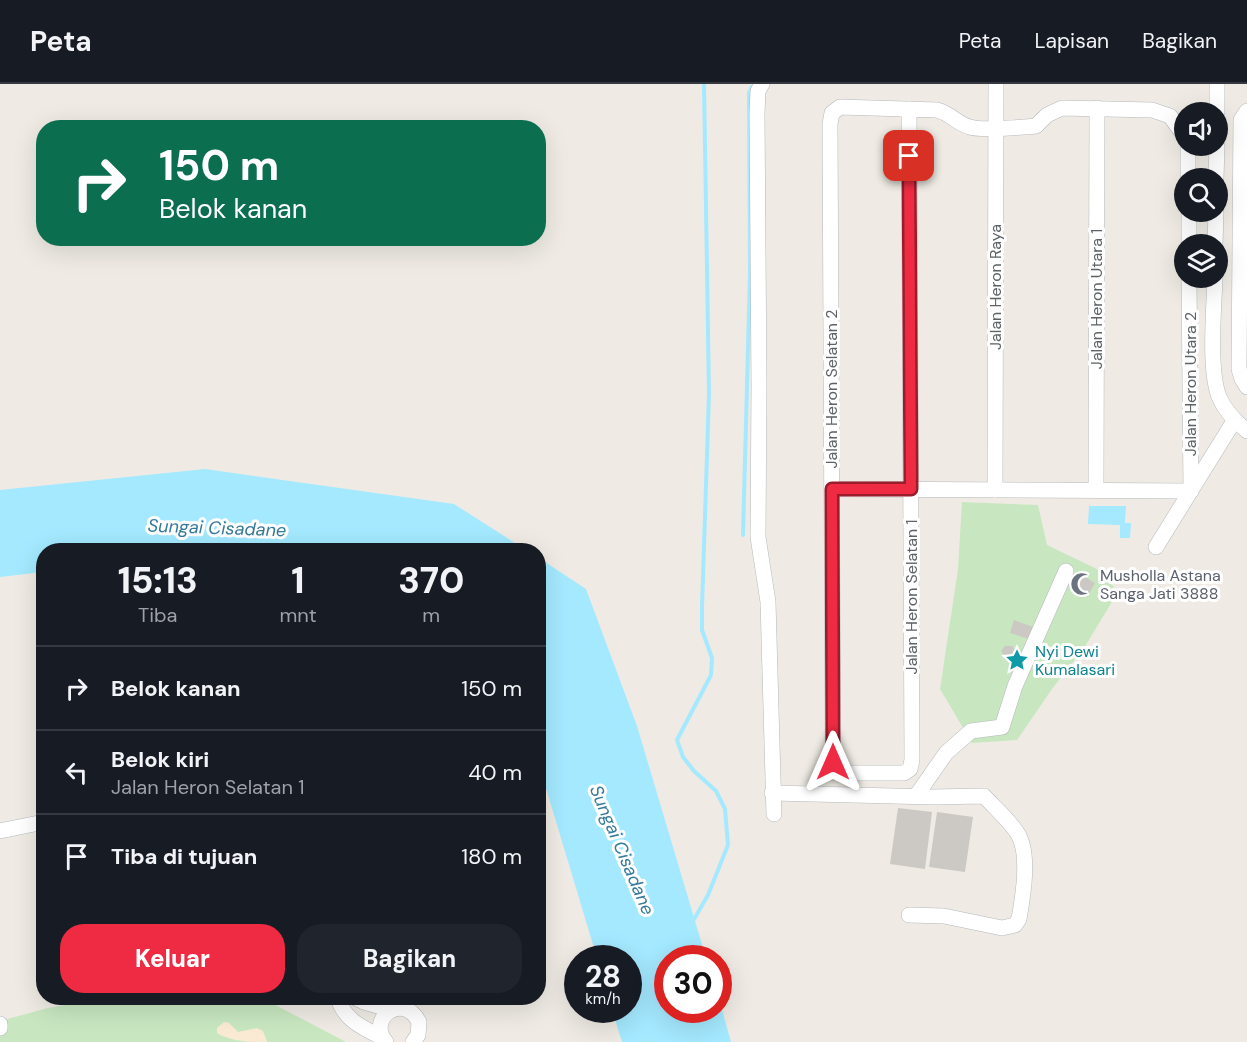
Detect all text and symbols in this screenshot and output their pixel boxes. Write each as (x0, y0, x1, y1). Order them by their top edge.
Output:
text: Peta (30, 23, 92, 60)
text: Peta (959, 27, 1001, 55)
text: Lapisan (1034, 27, 1109, 55)
text: Bagikan (1142, 27, 1217, 55)
map controls (1174, 102, 1228, 288)
button: sound (1174, 102, 1228, 156)
pin (883, 130, 934, 181)
text: 150 m (159, 138, 279, 193)
icon: arrive (892, 139, 925, 172)
icon: right (60, 144, 138, 222)
button: search (1174, 168, 1228, 222)
text: Belok kanan (159, 191, 307, 226)
street label: Jalan Heron Raya (985, 224, 1006, 350)
street label: Jalan Heron Utara 1 (1086, 229, 1107, 369)
button: layers (1174, 234, 1228, 288)
street label: Jalan Heron Selatan 2 (821, 309, 842, 469)
street label: Jalan Heron Utara 2 (1180, 312, 1201, 456)
water label: Sungai Cisadane (147, 514, 287, 542)
street label: Jalan Heron Selatan 1 (901, 520, 922, 674)
text: 15:13 (118, 557, 198, 604)
text: 1 (291, 557, 305, 604)
text: 370 (398, 557, 464, 604)
place label: Musholla Astana Sanga Jati 3888 (1100, 565, 1221, 604)
mosque icon: Musholla Astana Sanga Jati 3888 (1069, 571, 1095, 597)
text: Tiba (138, 602, 177, 628)
text: mnt (279, 602, 317, 628)
text: m (422, 602, 440, 628)
place label: Nyi Dewi Kumalasari (1035, 641, 1115, 680)
place icon: Nyi Dewi Kumalasari (1004, 647, 1030, 673)
icon: right (60, 672, 93, 705)
text: Belok kanan (111, 674, 241, 703)
text: 150 m (461, 674, 522, 703)
position arrow (801, 730, 865, 794)
text: Belok kiri (111, 745, 209, 774)
icon: left (60, 756, 93, 789)
text: 40 m (468, 758, 522, 787)
text: Jalan Heron Selatan 1 (111, 774, 304, 800)
water label: Sungai Cisadane (584, 782, 660, 918)
icon: arrive (60, 840, 93, 873)
text: Tiba di tujuan (111, 842, 257, 871)
text: 180 m (461, 842, 522, 871)
button: Keluar (60, 924, 285, 993)
button: Bagikan (297, 924, 522, 993)
speed limit sign: 30 (654, 945, 732, 1023)
text: 28 (585, 957, 621, 996)
text: km/h (585, 989, 621, 1009)

